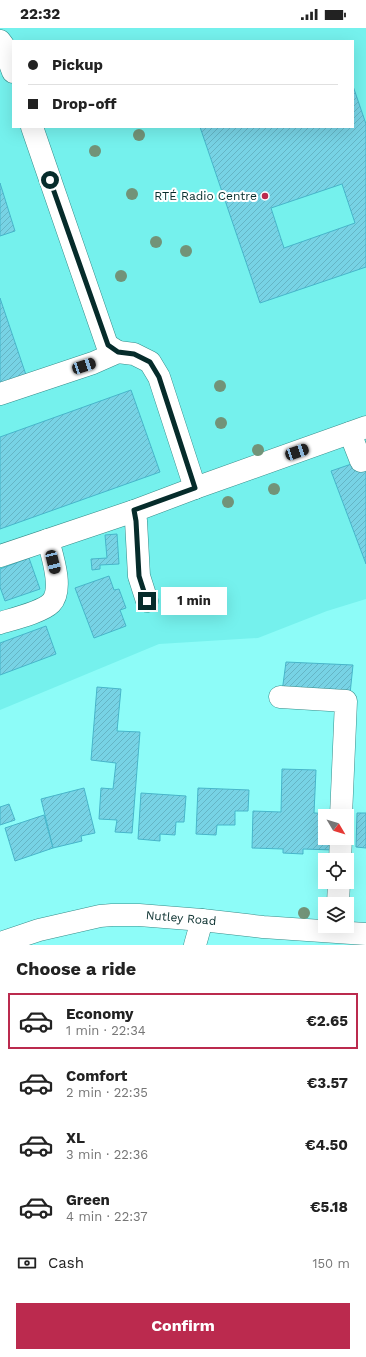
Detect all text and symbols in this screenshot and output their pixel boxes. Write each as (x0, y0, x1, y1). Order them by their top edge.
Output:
text: 22:32 (20, 5, 60, 23)
text: Pickup (52, 56, 103, 74)
text: Drop-off (52, 95, 117, 113)
route start (41, 171, 59, 189)
place label: RTÉ Radio Centre (154, 189, 257, 203)
marker: RTÉ Radio Centre (260, 191, 270, 201)
car (71, 357, 97, 375)
car (284, 442, 310, 462)
car (44, 549, 62, 575)
callout: 1 min (161, 587, 227, 615)
route end (138, 592, 156, 610)
text: 1 min (177, 593, 211, 608)
north arrow (318, 809, 354, 845)
map controls (318, 809, 354, 933)
button: locate (318, 853, 354, 889)
button: layers (318, 897, 354, 933)
street label: Nutley Road (145, 908, 217, 928)
text: Choose a ride (16, 958, 136, 979)
icon: car (18, 1003, 54, 1039)
text: Economy (66, 1005, 133, 1023)
text: €2.65 (306, 1012, 348, 1030)
text: 1 min · 22:34 (66, 1023, 146, 1038)
icon: car (18, 1065, 54, 1101)
text: Comfort (66, 1067, 127, 1085)
text: €3.57 (307, 1074, 348, 1092)
text: 2 min · 22:35 (66, 1085, 148, 1100)
icon: car (18, 1127, 54, 1163)
text: XL (66, 1129, 85, 1147)
text: €4.50 (305, 1136, 348, 1154)
text: 3 min · 22:36 (66, 1147, 148, 1162)
icon: car (18, 1189, 54, 1225)
text: Green (66, 1191, 110, 1209)
text: €5.18 (310, 1198, 348, 1216)
text: 4 min · 22:37 (66, 1209, 147, 1224)
icon: cash (16, 1252, 38, 1274)
text: Cash (48, 1254, 84, 1272)
text: 150 m (312, 1256, 350, 1271)
button: Confirm (16, 1303, 350, 1349)

